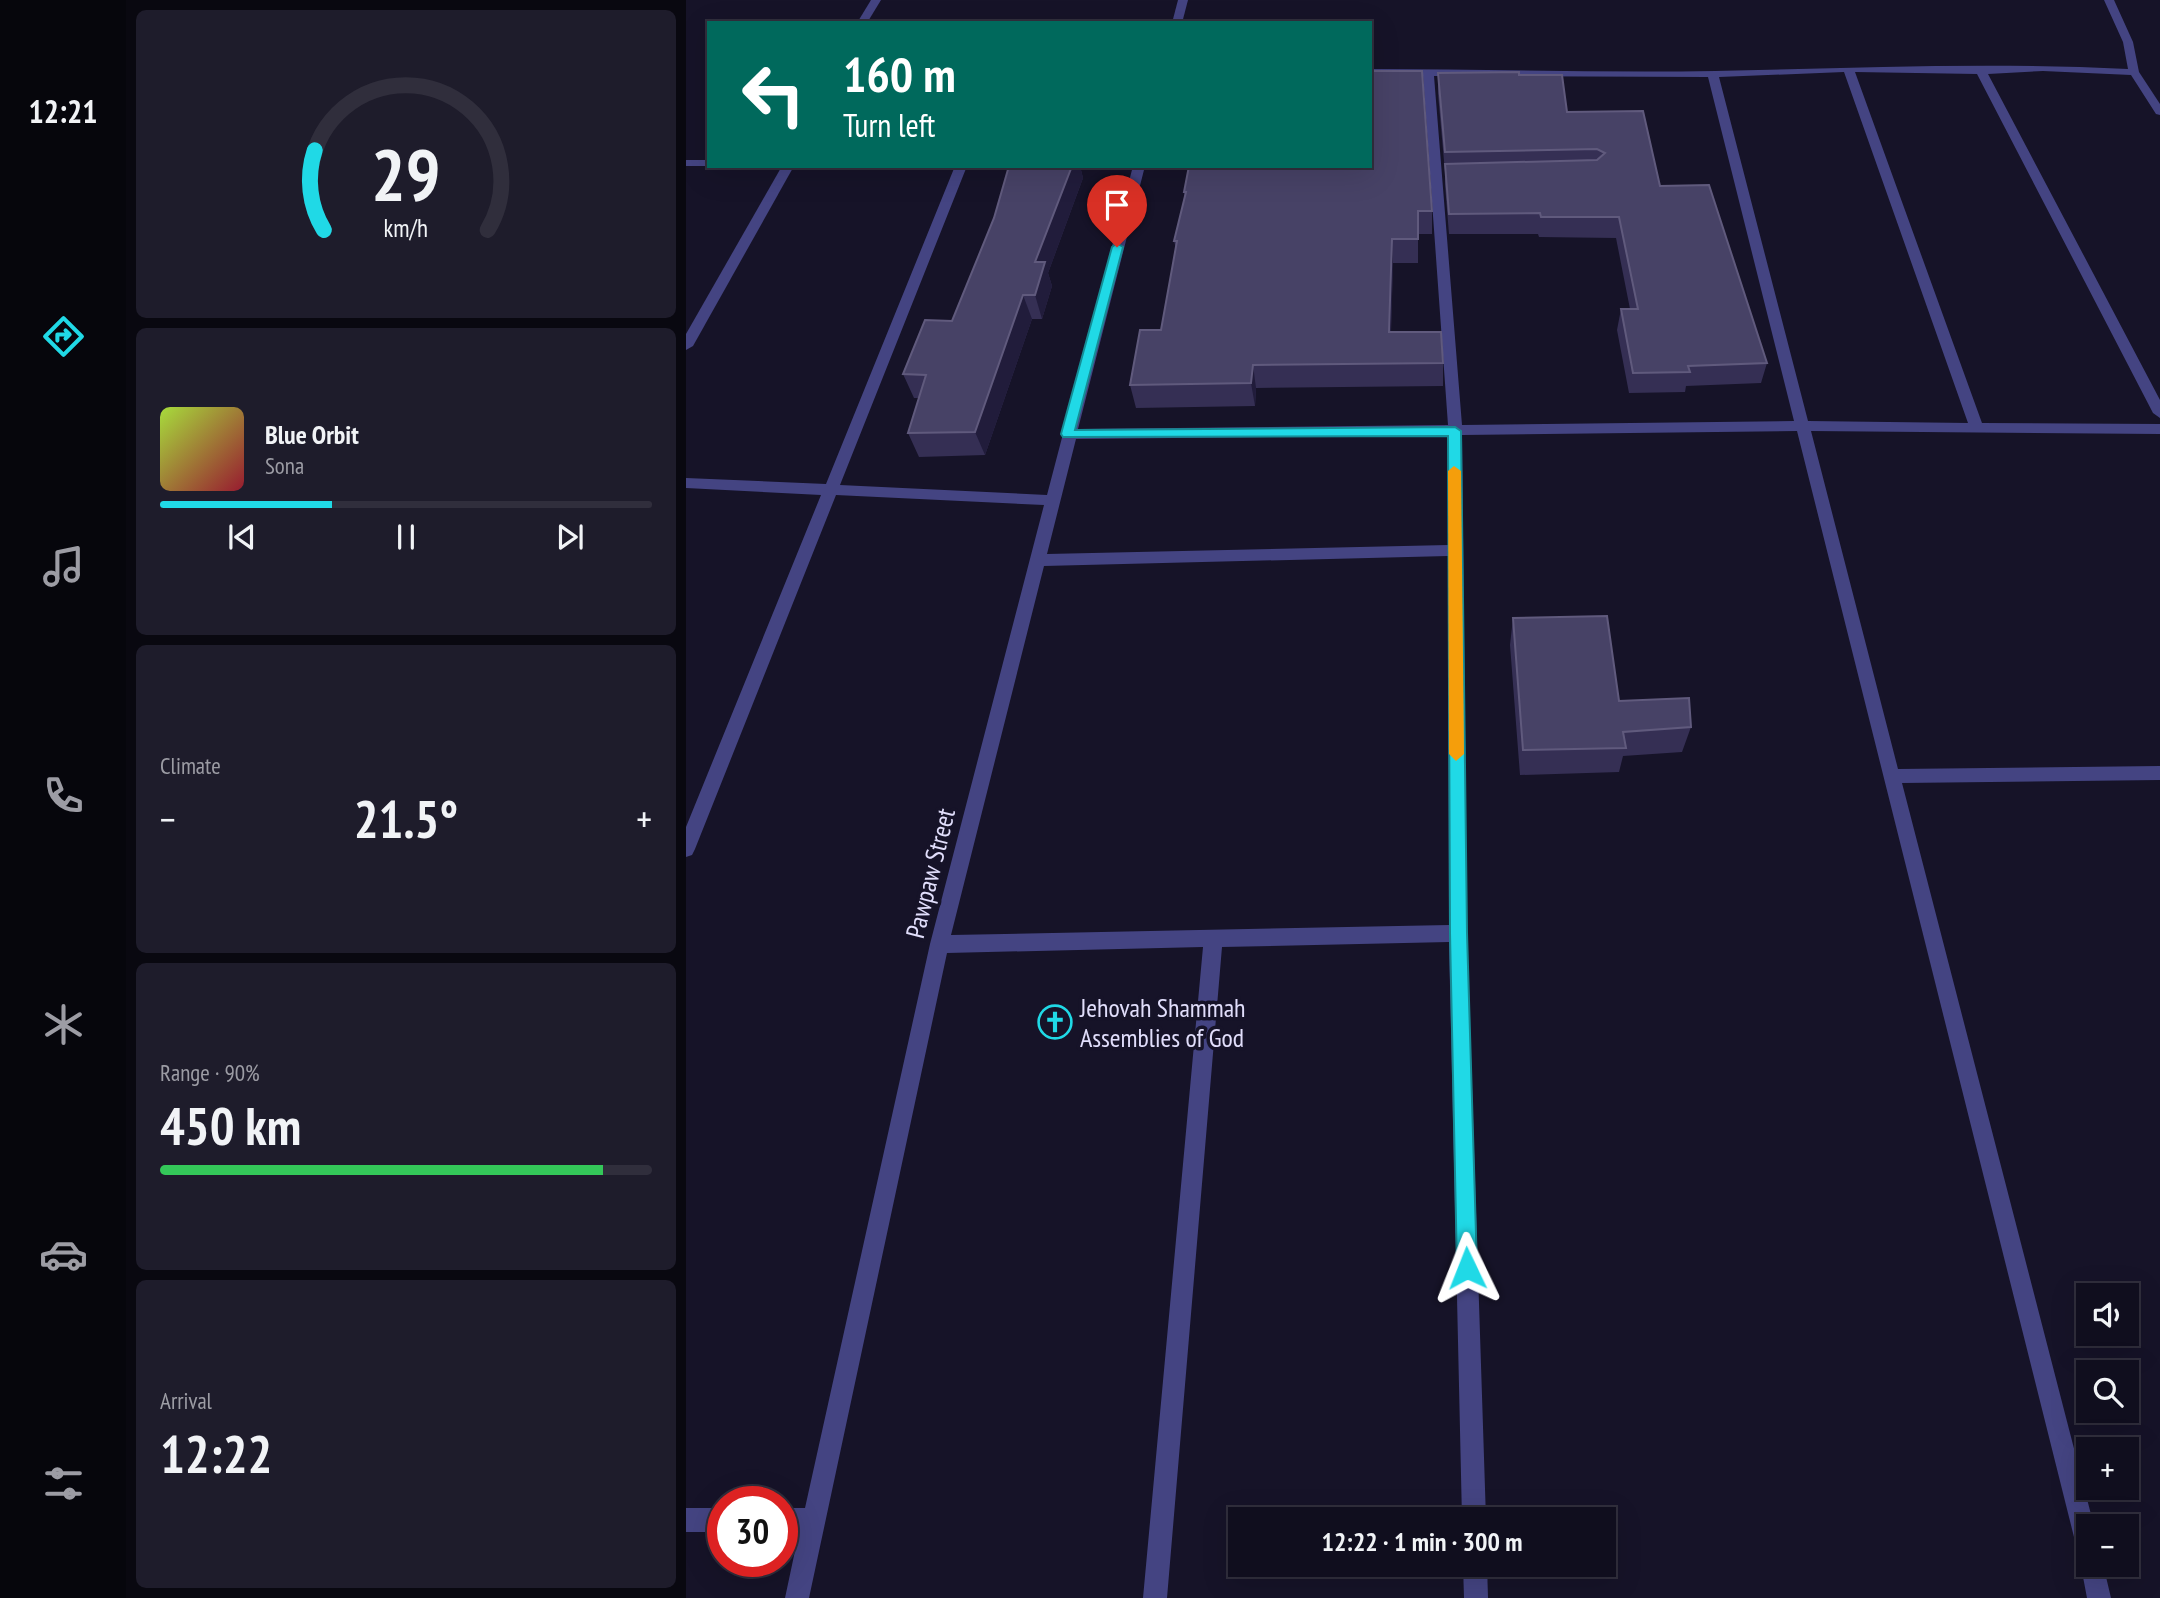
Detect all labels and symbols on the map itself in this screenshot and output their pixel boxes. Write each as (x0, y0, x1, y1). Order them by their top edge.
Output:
pin (1087, 175, 1147, 247)
street label: Pawpaw Street (898, 805, 962, 941)
place label: Jehovah Shammah Assemblies of God (1079, 991, 1246, 1054)
church icon: Jehovah Shammah Assemblies of God (1036, 1003, 1074, 1041)
position arrow (1430, 1231, 1504, 1305)
speed limit sign: 30 (707, 1486, 798, 1577)

